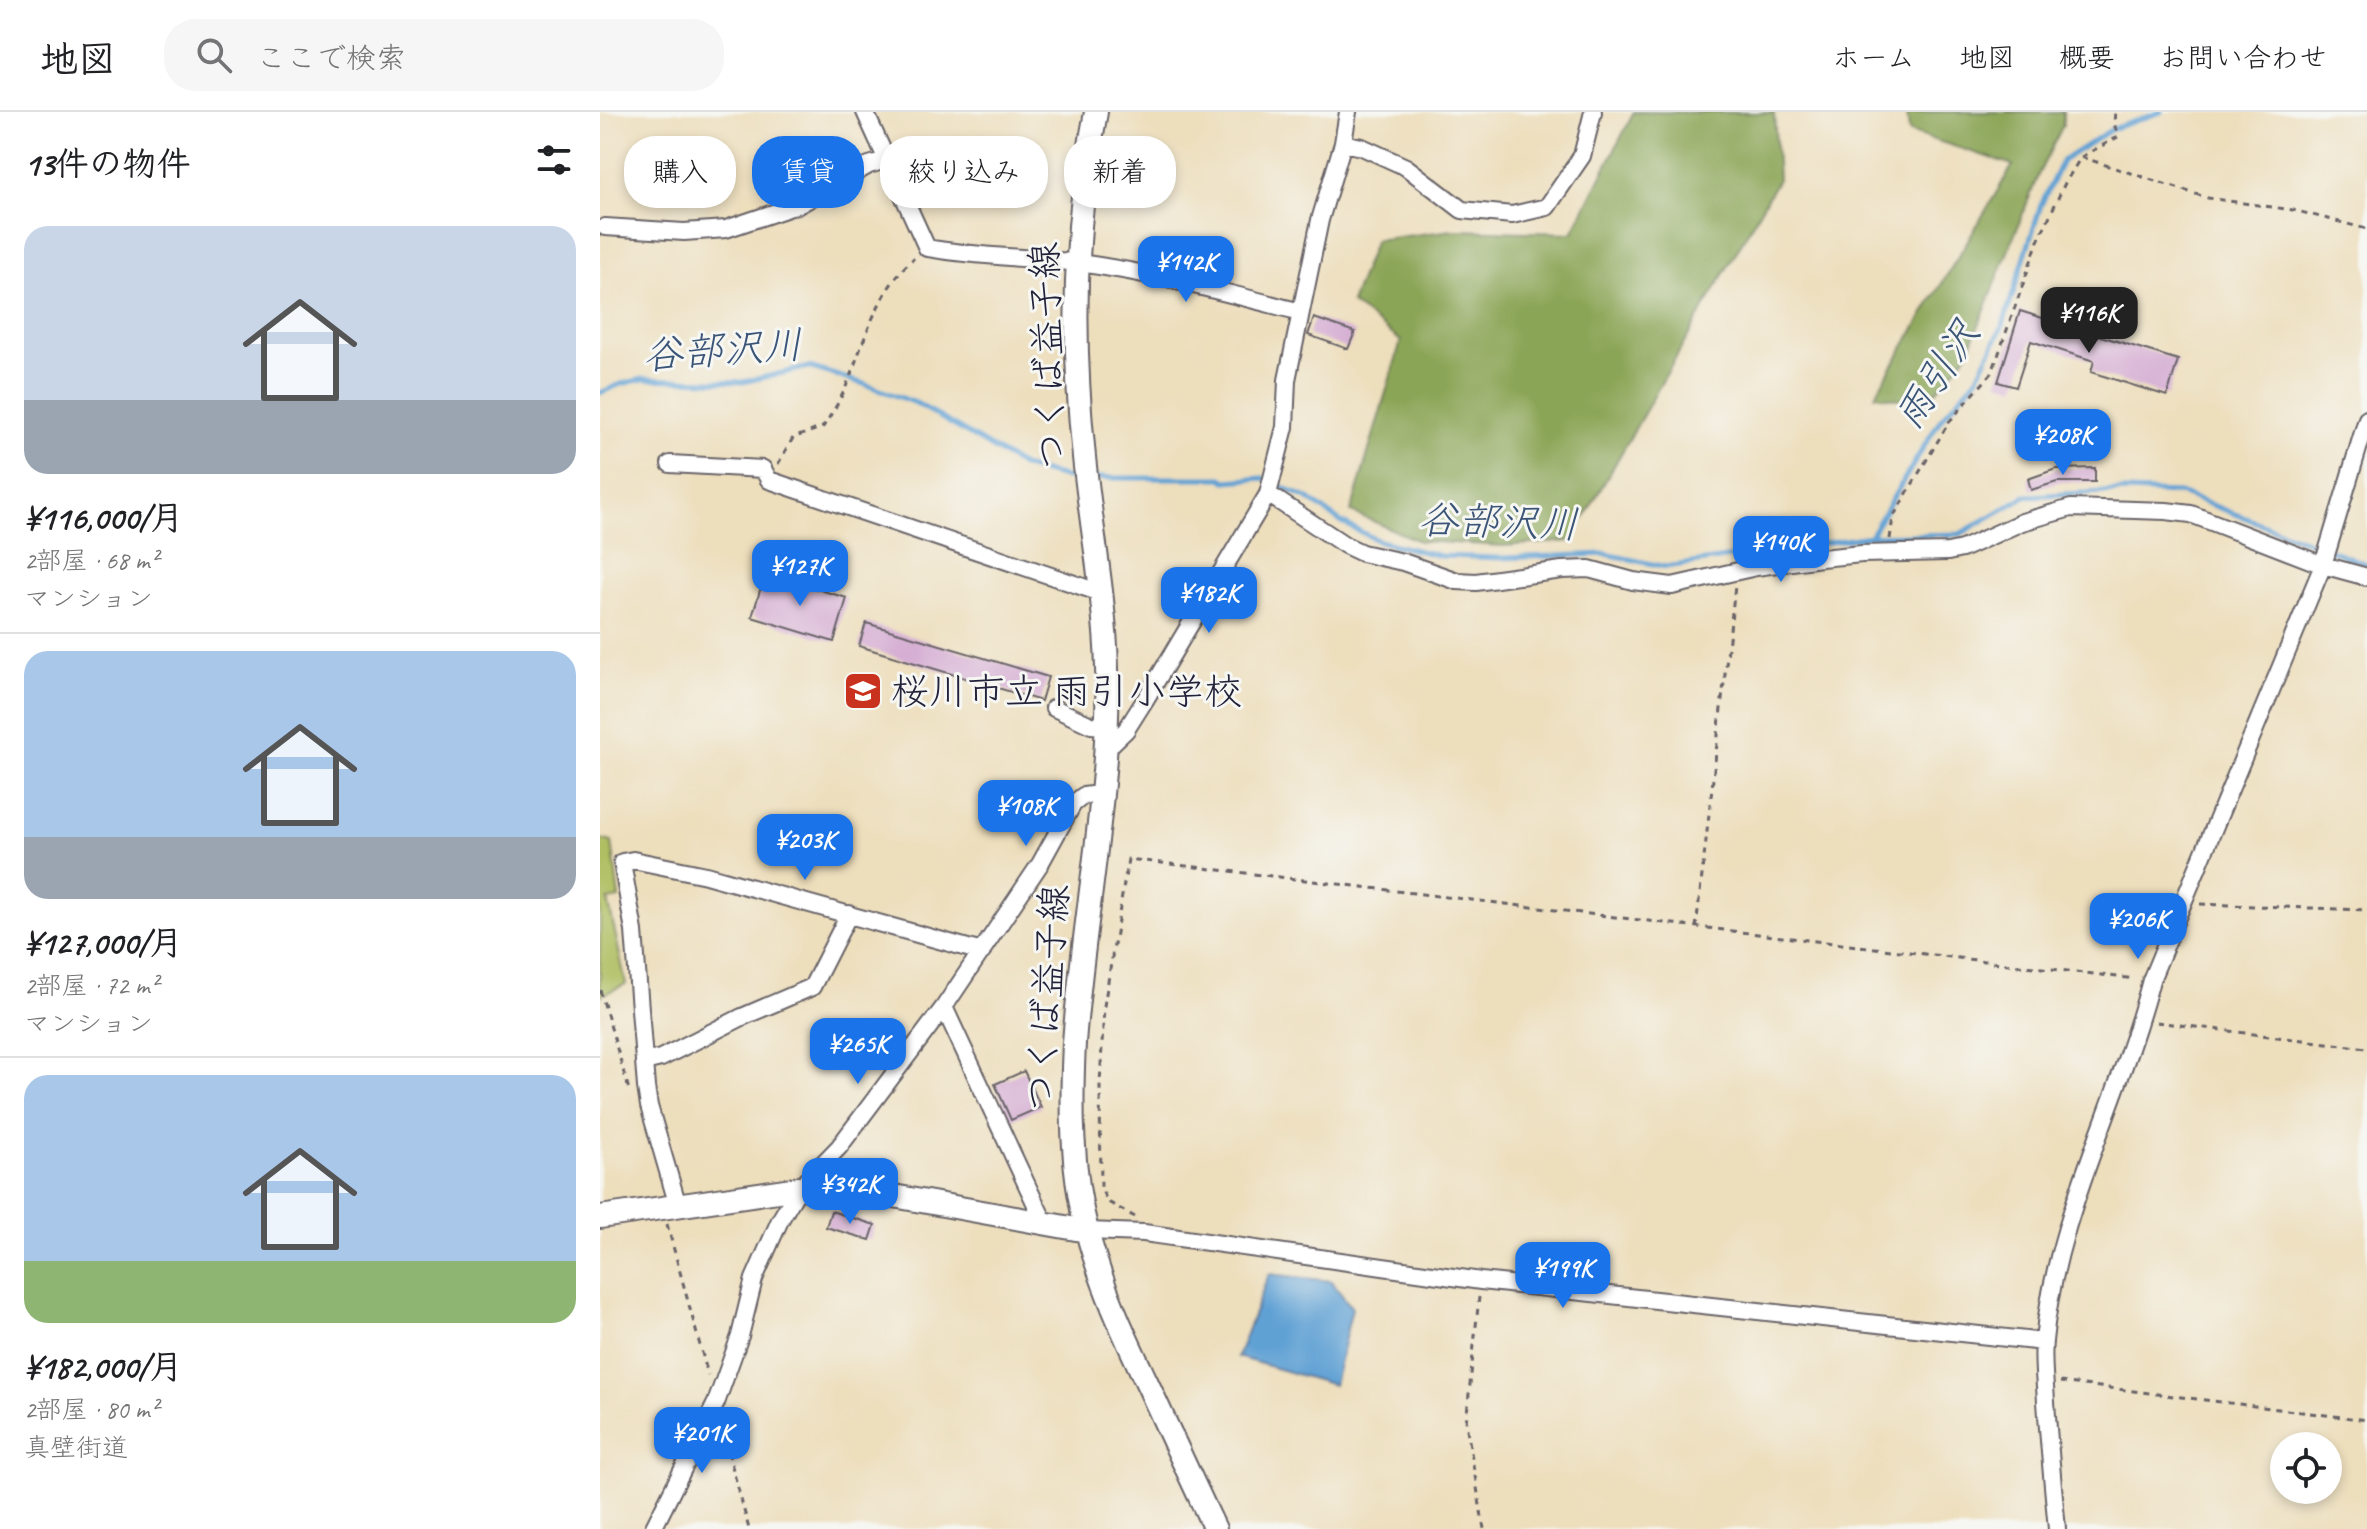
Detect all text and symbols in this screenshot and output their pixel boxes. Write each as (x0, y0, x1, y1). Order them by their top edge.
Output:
search box (164, 19, 724, 91)
icon: search (192, 33, 236, 77)
text: 地図 (40, 36, 116, 83)
text: ここで検索 (256, 39, 406, 77)
text: ホーム (1832, 40, 1915, 75)
text: 地図 (1959, 40, 2015, 75)
text: 概要 (2059, 40, 2115, 75)
text: お問い合わせ (2159, 40, 2327, 75)
chip: 購入 (624, 136, 736, 208)
chip: 賃貸 (752, 136, 864, 208)
chip: 絞り込み (880, 136, 1048, 208)
chip: 新着 (1064, 136, 1176, 208)
icon: filters (532, 138, 576, 182)
text: 13件の物件 (24, 142, 191, 185)
pin: ¥142K (1130, 236, 1242, 304)
street label: つくば益子線 (1021, 241, 1075, 471)
text: ¥142K (1156, 245, 1216, 278)
icon: home (228, 278, 372, 422)
pin: ¥116K (2033, 287, 2145, 355)
text: ¥116K (2059, 296, 2119, 329)
water label: 雨引沢 (1883, 310, 1991, 439)
water label: 谷部沢川 (641, 319, 805, 381)
pin: ¥208K (2007, 409, 2119, 477)
text: ¥208K (2033, 418, 2093, 451)
water label: 谷部沢川 (1418, 494, 1580, 550)
text: ¥116,000/月 (24, 496, 184, 539)
pin: ¥140K (1725, 516, 1837, 584)
text: ¥140K (1751, 525, 1811, 558)
pin: ¥127K (744, 540, 856, 608)
text: 2部屋 · 68 m² (24, 544, 158, 577)
text: ¥127K (770, 549, 830, 582)
pin: ¥182K (1153, 567, 1265, 635)
text: ¥182K (1179, 576, 1239, 609)
text: マンション (24, 582, 153, 615)
place label: 桜川市立 雨引小学校 (891, 668, 1242, 715)
school or university icon: 桜川市立 雨引小学校 (842, 670, 884, 712)
icon: home (228, 703, 372, 847)
pin: ¥108K (970, 780, 1082, 848)
text: ¥108K (996, 789, 1056, 822)
pin: ¥203K (749, 814, 861, 882)
text: ¥203K (775, 823, 835, 856)
street label: つくば益子線 (1016, 883, 1078, 1113)
pin: ¥206K (2082, 893, 2194, 961)
text: ¥206K (2108, 902, 2168, 935)
text: ¥127,000/月 (24, 921, 183, 964)
text: 2部屋 · 72 m² (24, 969, 158, 1002)
text: マンション (24, 1007, 153, 1040)
pin: ¥265K (802, 1018, 914, 1086)
text: ¥265K (828, 1027, 888, 1060)
icon: home (228, 1127, 372, 1271)
pin: ¥342K (794, 1158, 906, 1226)
text: ¥342K (820, 1167, 880, 1200)
pin: ¥199K (1507, 1242, 1619, 1310)
text: ¥199K (1533, 1251, 1593, 1284)
text: ¥182,000/月 (24, 1345, 183, 1388)
text: 2部屋 · 80 m² (24, 1393, 158, 1426)
pin: ¥201K (646, 1407, 758, 1475)
text: ¥201K (672, 1416, 732, 1449)
text: 真壁街道 (24, 1431, 128, 1464)
map controls (2270, 1432, 2342, 1504)
button: locate (2270, 1432, 2342, 1504)

